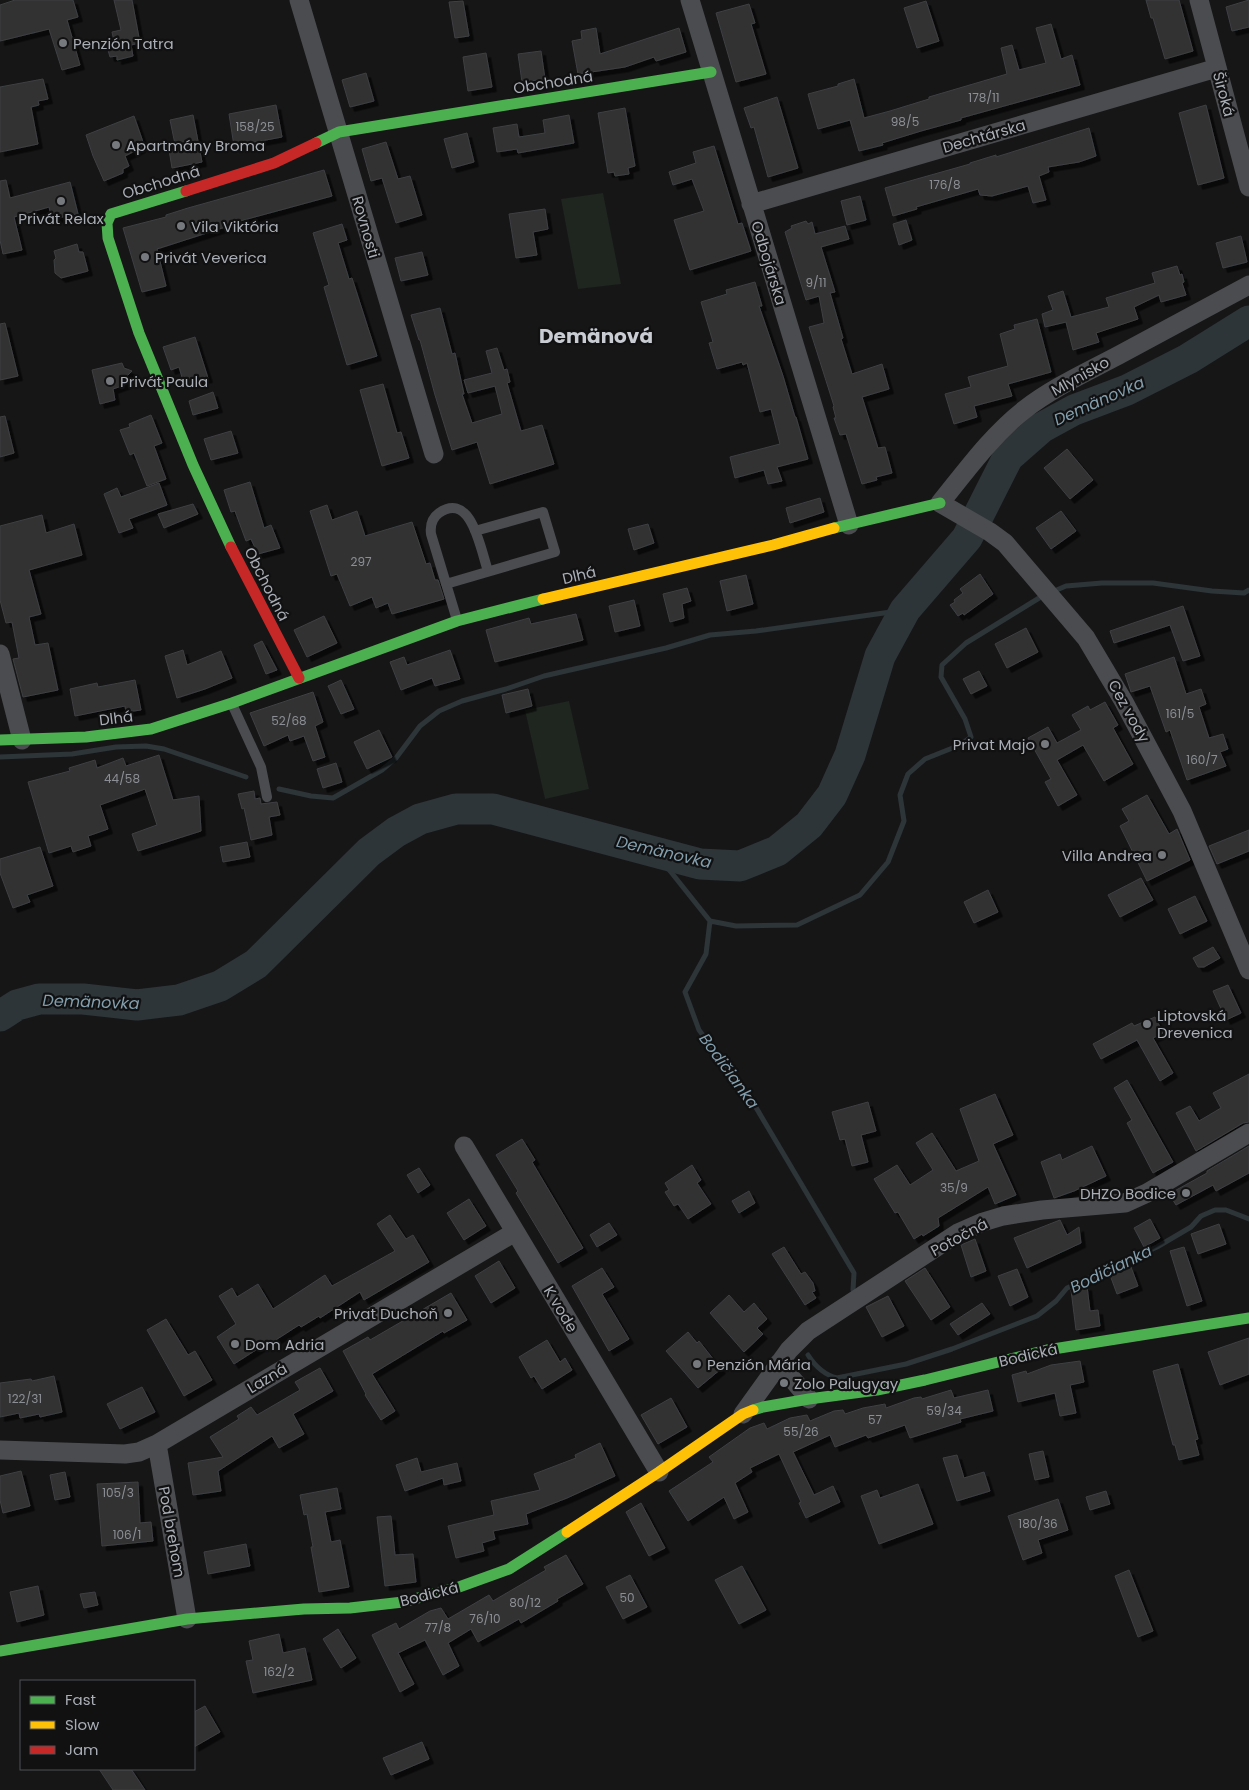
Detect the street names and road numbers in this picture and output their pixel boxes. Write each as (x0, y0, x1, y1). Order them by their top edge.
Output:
street label: Obchodná (512, 65, 594, 99)
street label: Široká (1208, 69, 1240, 119)
street label: Dechtárska (940, 114, 1028, 158)
street label: Obchodná (120, 160, 202, 204)
street label: Rovnosti (347, 194, 385, 260)
street label: Odbojárska (746, 218, 792, 308)
street label: Mlynisko (1047, 351, 1113, 401)
street label: Obchodná (239, 544, 295, 624)
street label: Dlhá (560, 561, 598, 589)
street label: Cez vody (1103, 676, 1155, 746)
street label: Dlhá (98, 706, 134, 730)
street label: Potočná (927, 1213, 991, 1261)
street label: K vode (539, 1282, 583, 1336)
street label: Bodická (997, 1338, 1059, 1372)
street label: Lazná (243, 1358, 291, 1398)
street label: Pod brehom (154, 1485, 190, 1579)
street label: Bodická (398, 1577, 460, 1611)

